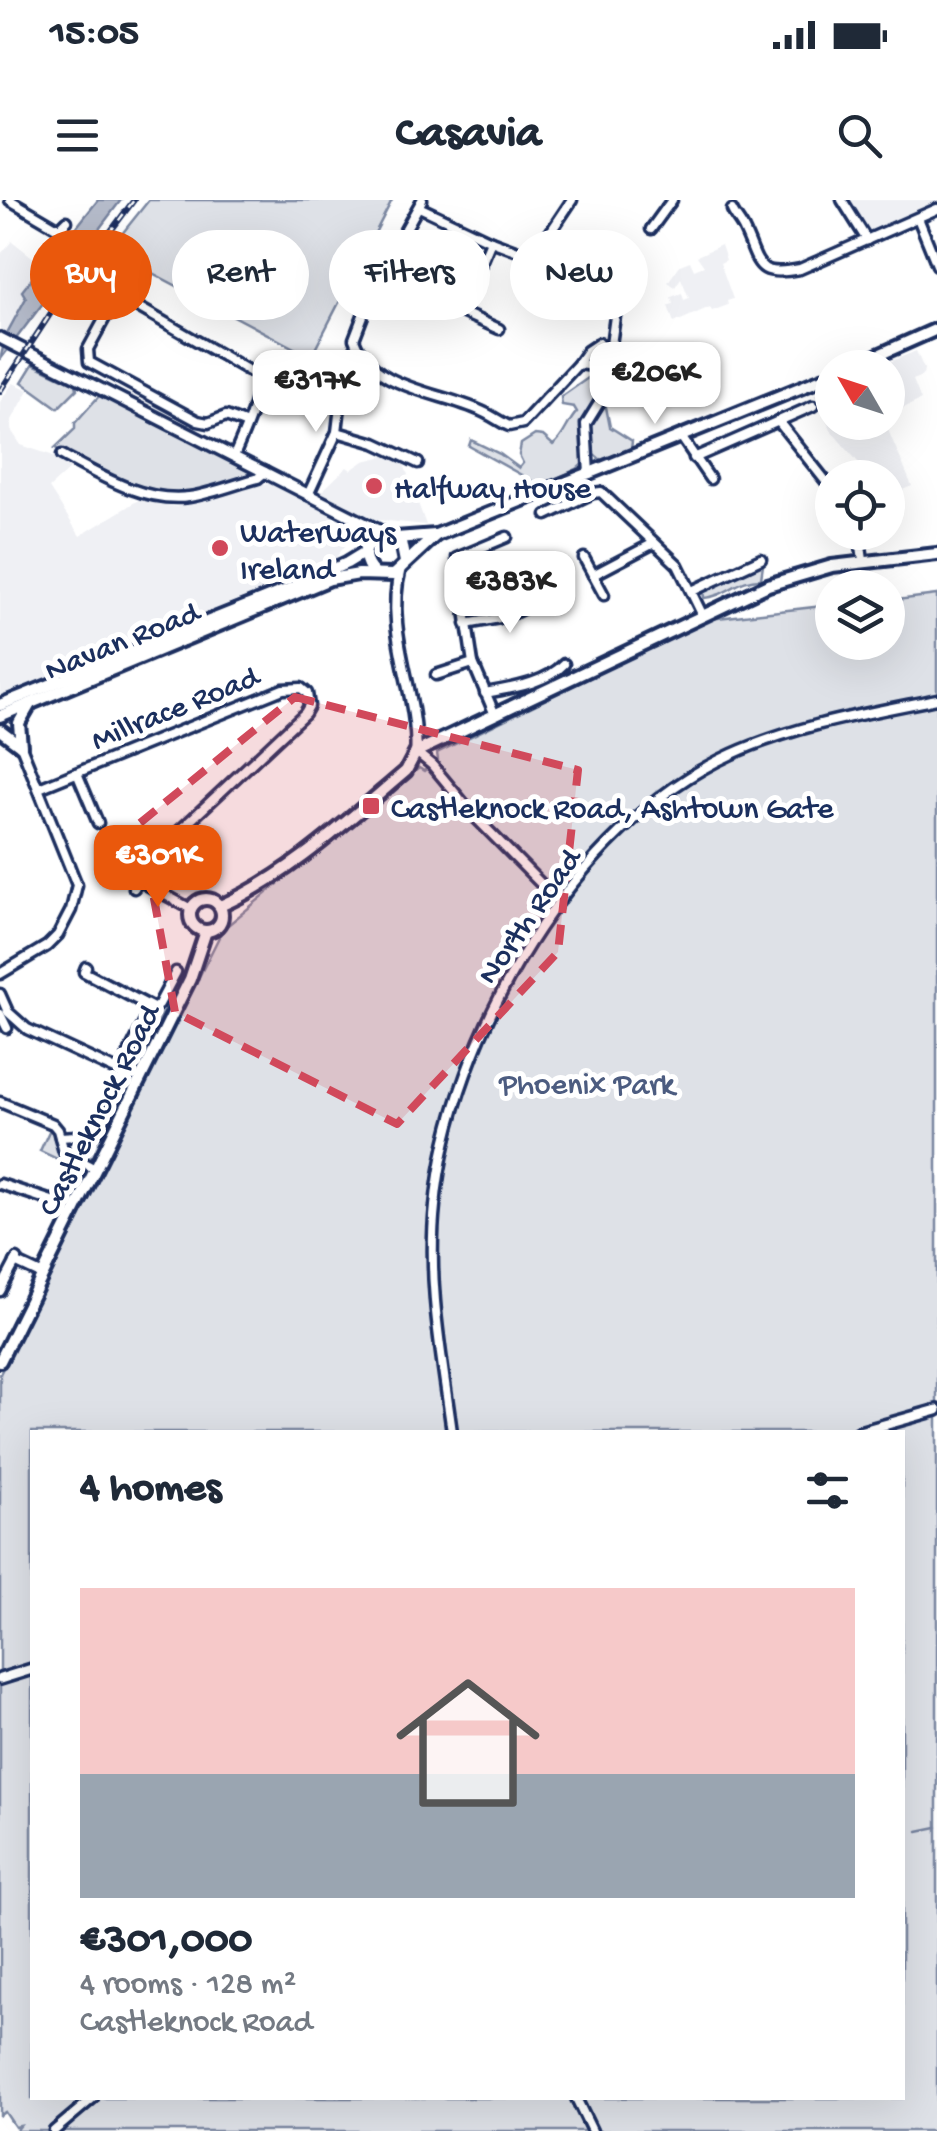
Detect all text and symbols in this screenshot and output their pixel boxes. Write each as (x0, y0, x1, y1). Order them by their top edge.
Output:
text: 15:05 (50, 13, 139, 57)
icon: menu (50, 108, 105, 163)
icon: search (832, 108, 887, 163)
text: Casavia (396, 109, 541, 162)
chip: Buy (30, 230, 152, 320)
chip: Rent (172, 230, 309, 320)
chip: Filters (329, 230, 490, 320)
chip: New (510, 230, 648, 320)
pin: €206K (585, 342, 725, 427)
pin: €317K (246, 350, 386, 435)
north arrow (815, 350, 905, 440)
map controls (815, 350, 905, 660)
text: €206K (612, 355, 698, 393)
text: €317K (275, 363, 357, 401)
button: locate (815, 460, 905, 550)
place label: Halfway House (394, 472, 591, 510)
marker: Halfway House (363, 475, 385, 497)
place label: Waterways Ireland (240, 516, 397, 591)
marker: Waterways Ireland (209, 537, 231, 559)
pin: €383K (440, 551, 580, 636)
text: €383K (466, 564, 554, 602)
button: layers (815, 570, 905, 660)
street label: Navan Road (40, 595, 208, 692)
street label: Millrace Road (87, 659, 267, 761)
place label: Castleknock Road, Ashtown Gate (391, 792, 834, 830)
marker: Castleknock Road, Ashtown Gate (360, 795, 382, 817)
pin: €301K (88, 825, 228, 910)
text: €301K (116, 838, 200, 876)
street label: North Road (471, 841, 593, 993)
street label: Castleknock Road (32, 997, 172, 1223)
park label: Phoenix Park (498, 1068, 678, 1106)
icon: filters (800, 1463, 855, 1518)
text: 4 homes (80, 1466, 221, 1515)
icon: home (378, 1653, 558, 1833)
text: €301,000 (80, 1918, 252, 1967)
text: 4 rooms · 128 m² (80, 1967, 296, 2005)
text: Castleknock Road (80, 2005, 312, 2043)

